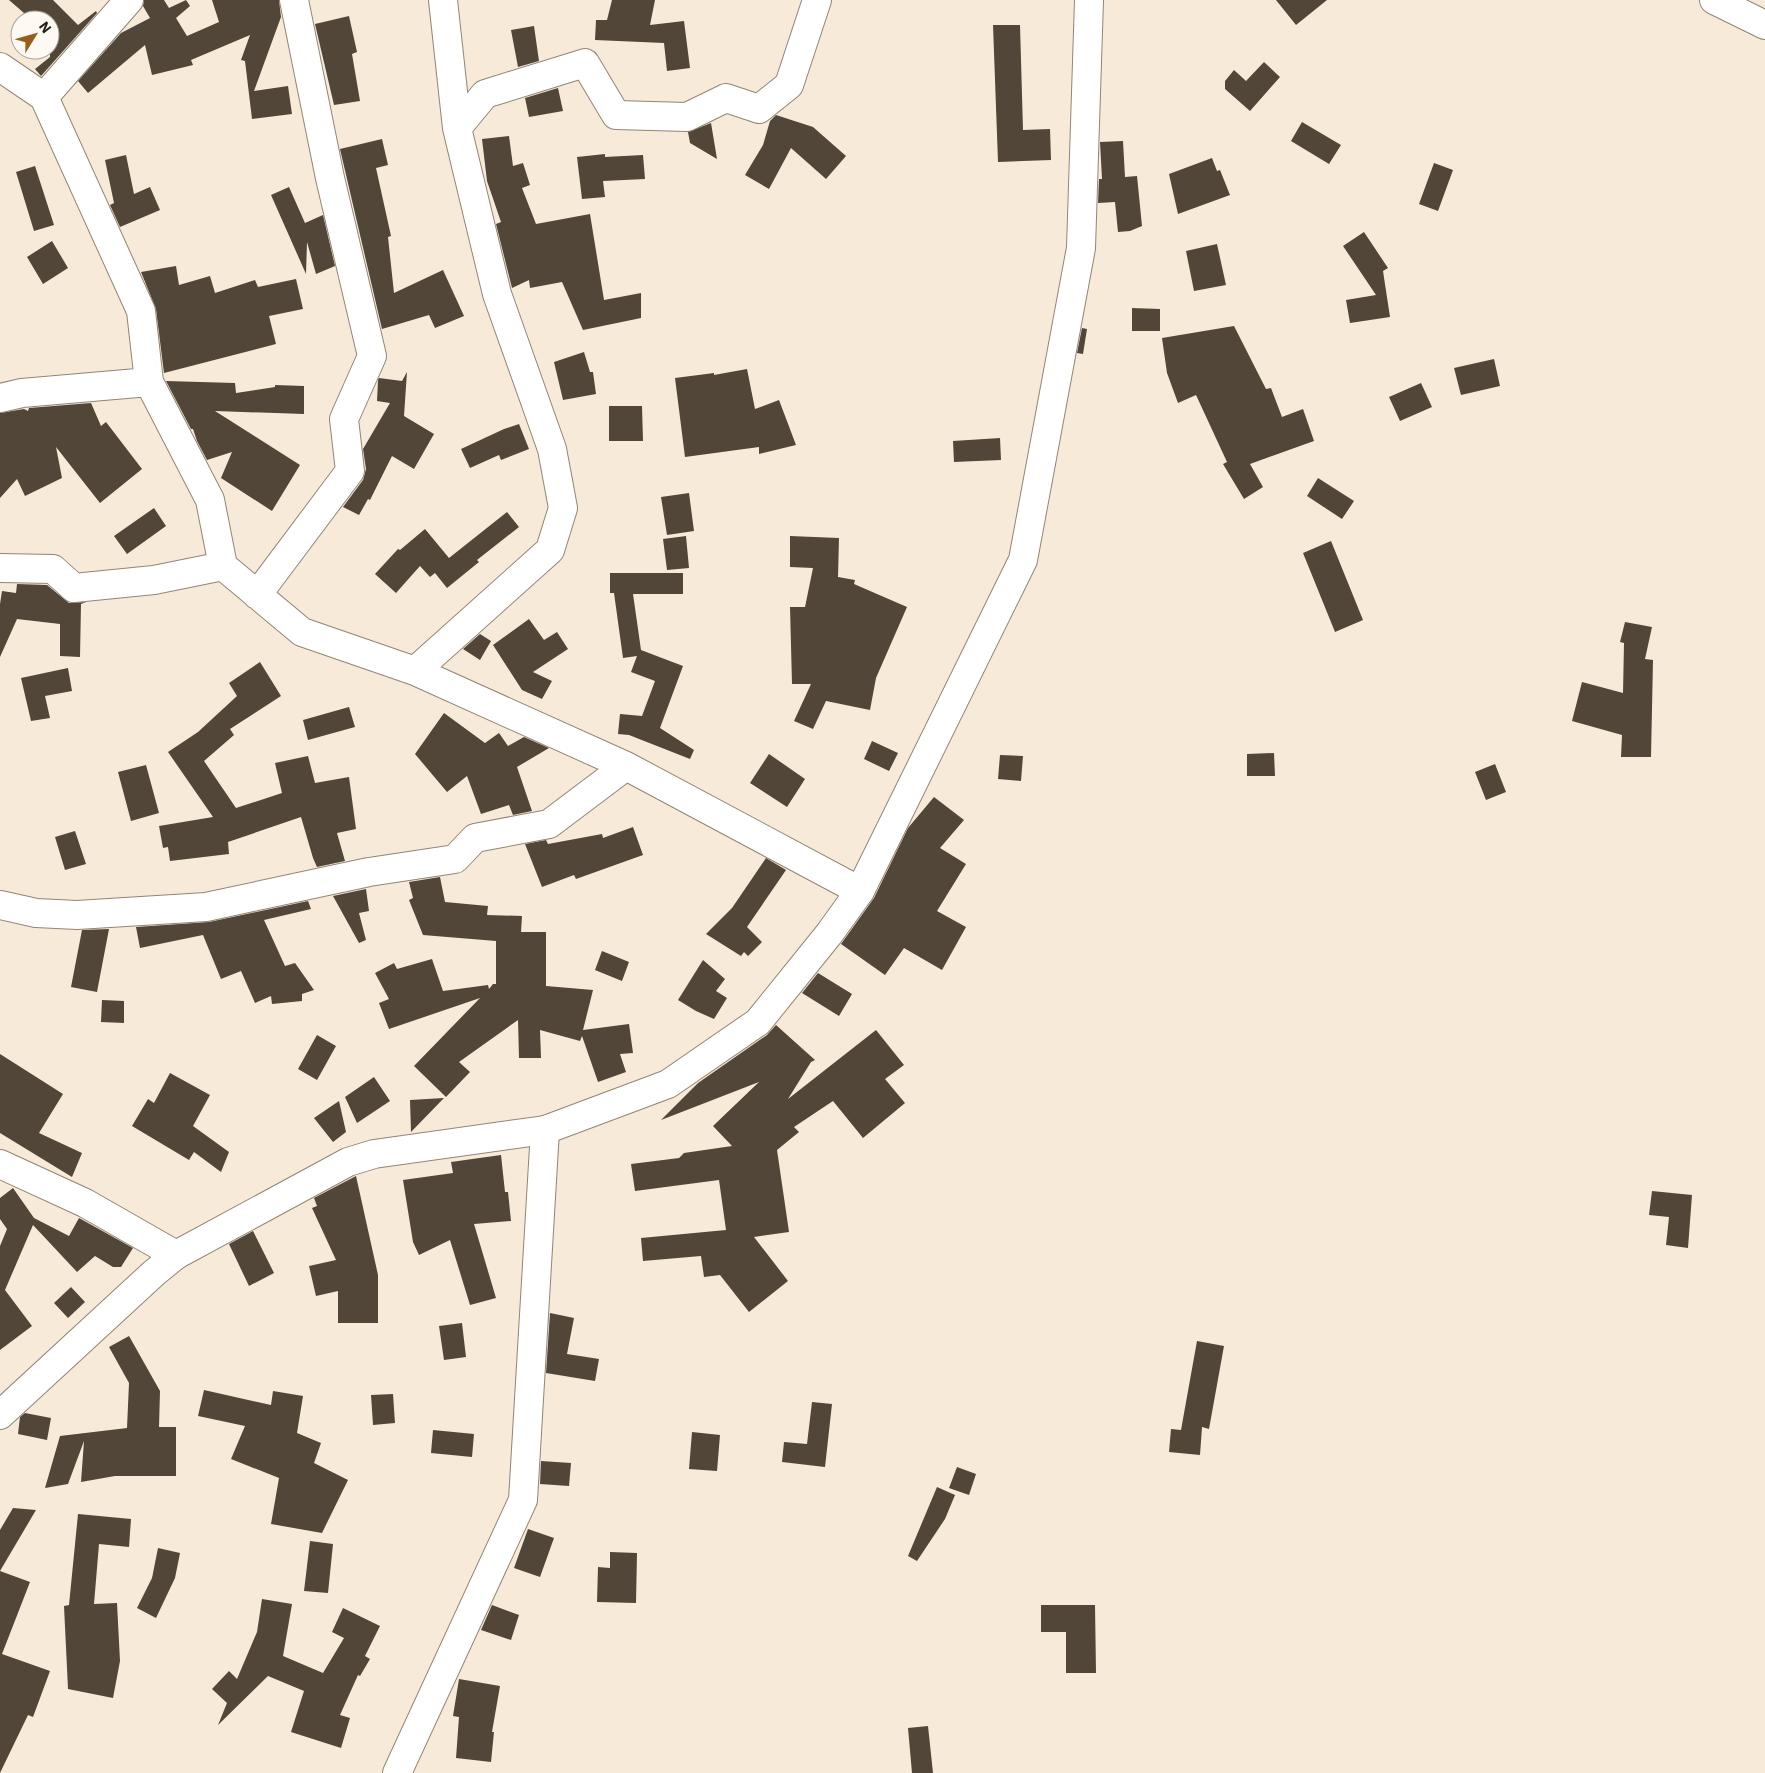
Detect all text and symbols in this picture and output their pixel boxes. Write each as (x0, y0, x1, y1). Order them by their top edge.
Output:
north arrow (10, 10, 60, 60)
text: N (35, 18, 56, 37)

